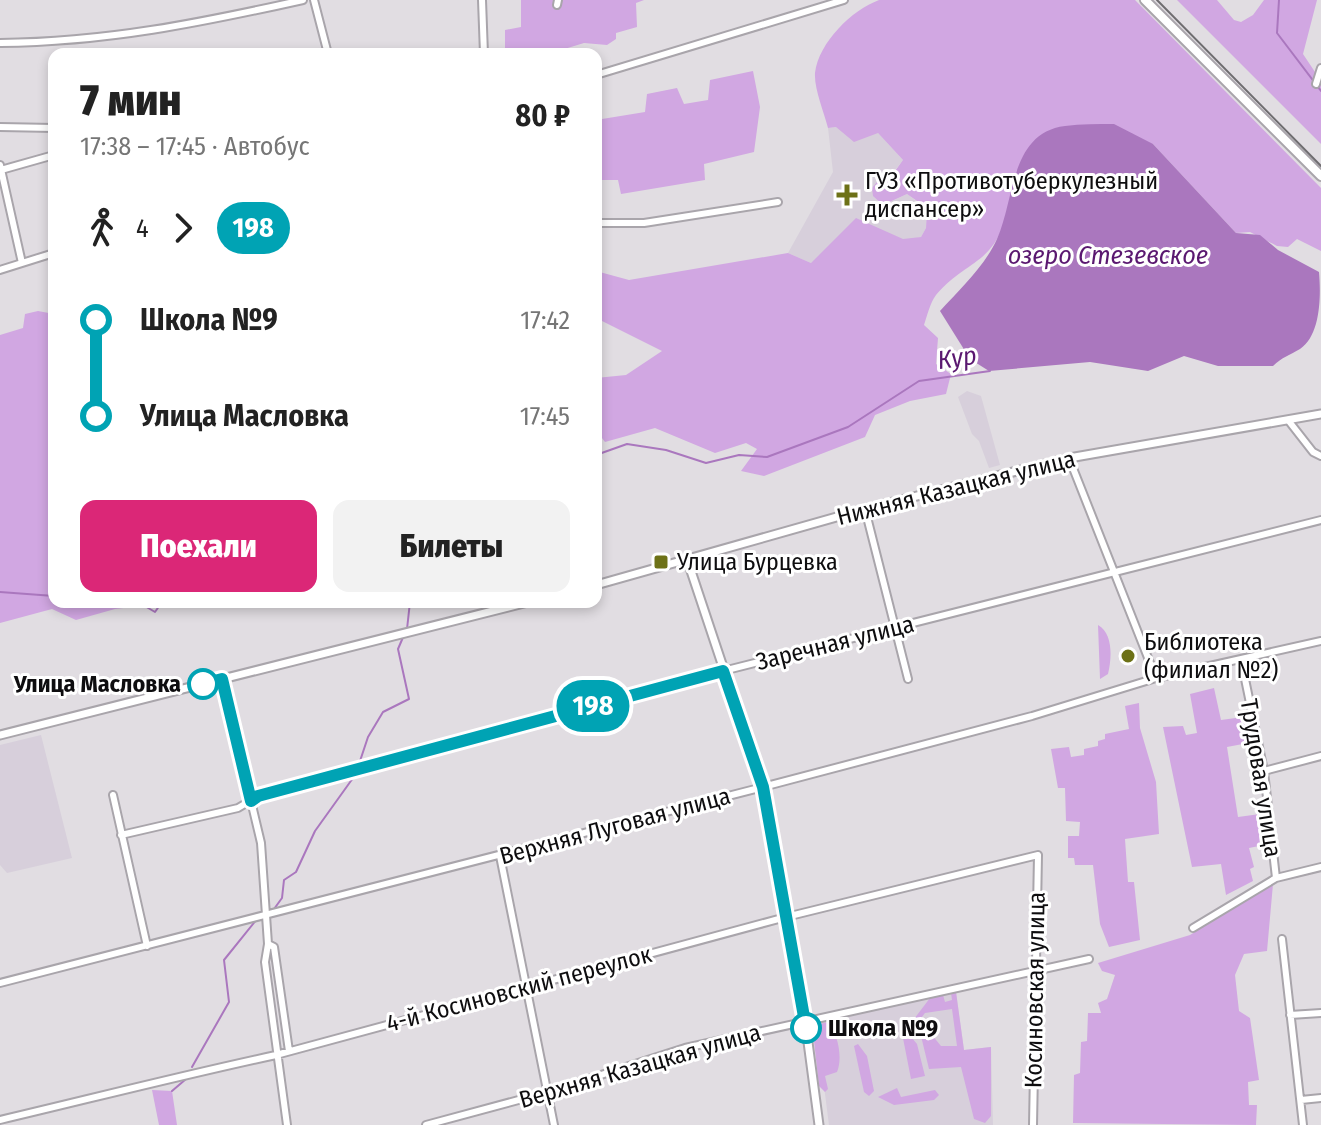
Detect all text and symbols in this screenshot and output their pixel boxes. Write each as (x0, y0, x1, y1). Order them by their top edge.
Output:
text: 7 мин (80, 74, 182, 127)
text: 80 ₽ (515, 98, 570, 134)
text: 17:38 – 17:45 · Автобус (80, 131, 310, 162)
place label: ГУЗ «Противотуберкулезный диспансер» (865, 167, 1158, 223)
marker: ГУЗ «Противотуберкулезный диспансер» (836, 184, 858, 206)
icon: walk (80, 206, 124, 250)
icon: forward (161, 206, 205, 250)
text: 198 (233, 211, 274, 244)
text: 4 (136, 213, 149, 244)
water label: озеро Стезевское (1008, 240, 1208, 271)
text: Школа №9 (140, 302, 278, 338)
text: 17:42 (520, 305, 570, 336)
water label: Кур (935, 340, 979, 376)
text: Улица Масловка (140, 398, 349, 434)
text: 17:45 (520, 401, 570, 432)
street label: Нижняя Казацкая улица (834, 445, 1078, 531)
button: Поехали (80, 500, 317, 592)
button: Билеты (333, 500, 570, 592)
place label: Улица Бурцевка (676, 548, 838, 576)
marker: Улица Бурцевка (652, 553, 670, 571)
street label: Заречная улица (753, 610, 917, 676)
place label: Библиотека (филиал №2) (1144, 628, 1278, 684)
marker: Библиотека (филиал №2) (1119, 647, 1137, 665)
marker: Улица Масловка (188, 669, 218, 699)
place label: Улица Масловка (13, 670, 181, 698)
line badge: 198 (547, 680, 639, 732)
text: 198 (572, 689, 614, 722)
street label: Трудовая улица (1235, 697, 1287, 859)
street label: Верхняя Луговая улица (497, 782, 733, 870)
street label: Косиновская улица (1019, 892, 1051, 1088)
street label: 4-й Косиновский переулок (383, 940, 655, 1038)
marker: Школа №9 (791, 1013, 821, 1043)
place label: Школа №9 (828, 1014, 938, 1042)
street label: Верхняя Казацкая улица (516, 1018, 764, 1114)

